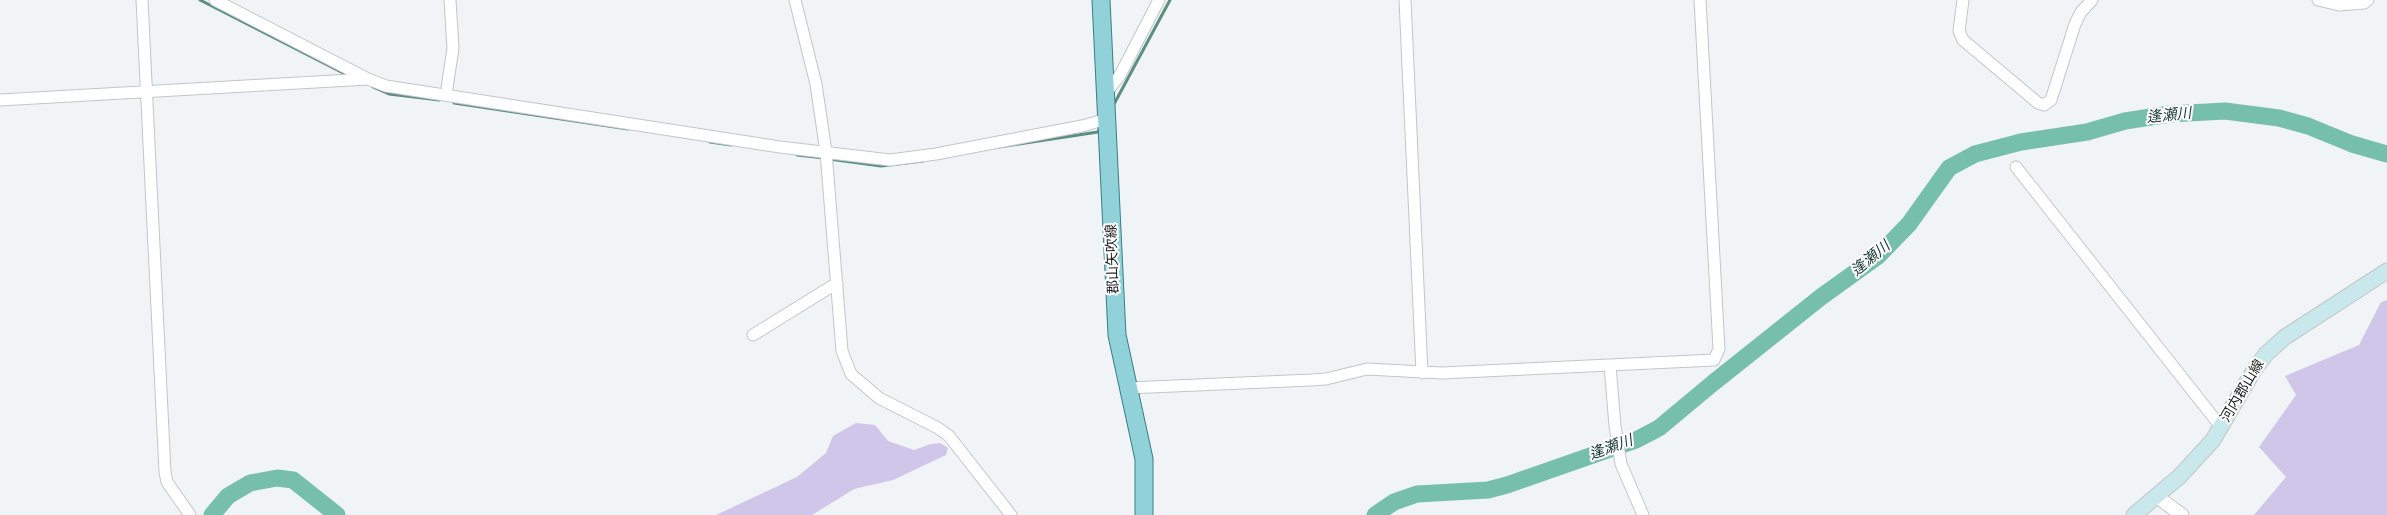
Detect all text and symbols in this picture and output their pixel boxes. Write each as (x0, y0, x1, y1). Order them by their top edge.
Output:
water label: 逢瀬川 (2146, 105, 2192, 127)
street label: 郡山矢吹線 (1103, 224, 1123, 294)
water label: 逢瀬川 (1848, 238, 1894, 280)
street label: 河内郡山線 (2218, 357, 2268, 425)
water label: 逢瀬川 (1587, 432, 1635, 464)

